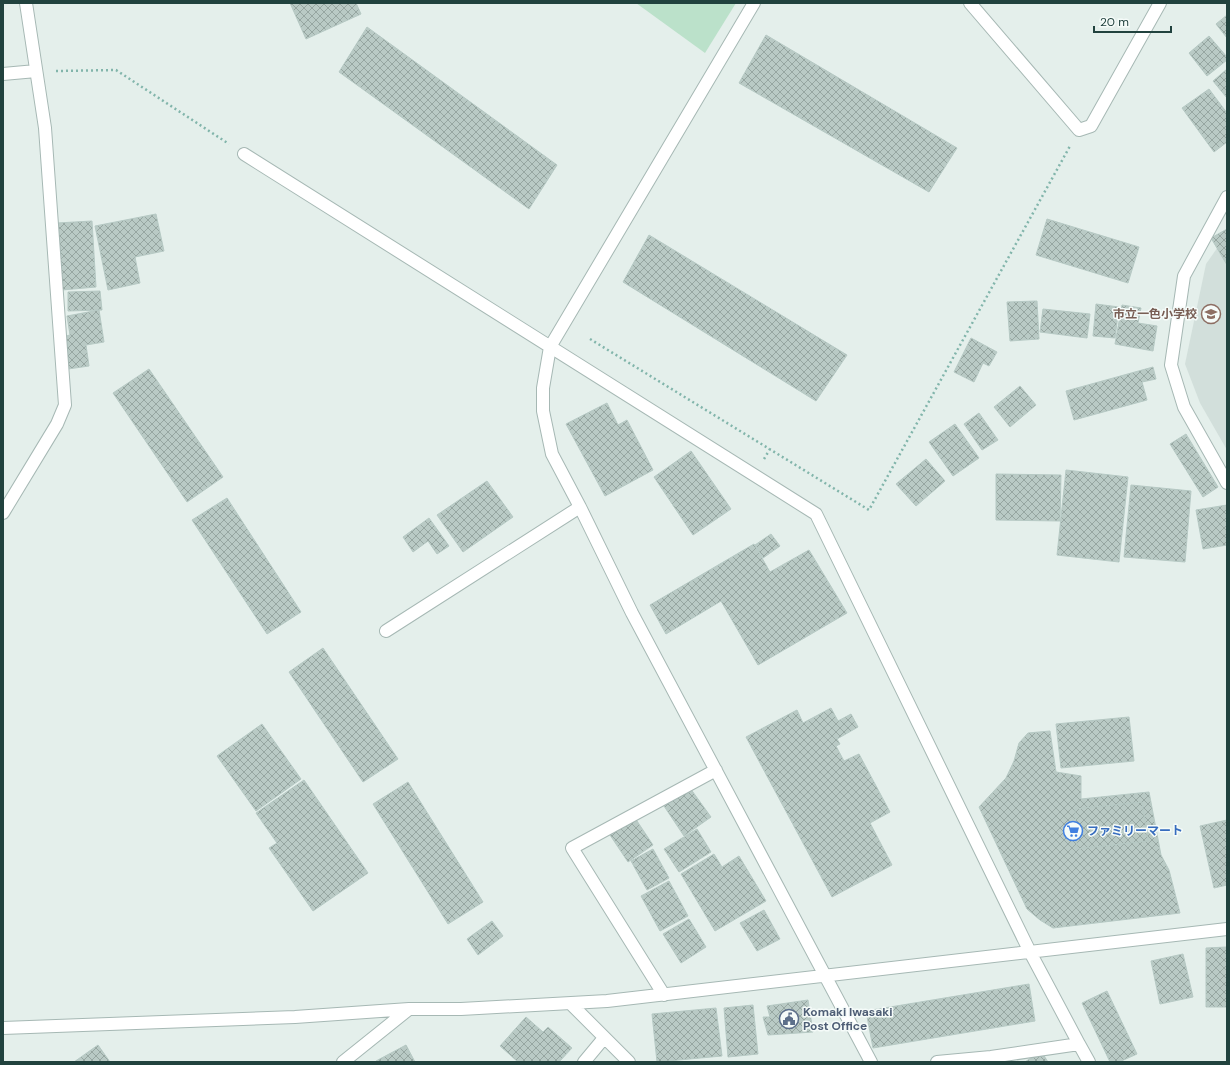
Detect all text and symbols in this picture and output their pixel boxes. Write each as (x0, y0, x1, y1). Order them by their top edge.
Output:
scale bar (1094, 8, 1171, 34)
text: 20 m (1100, 14, 1129, 30)
school or university icon: 市立一色小学校 (1200, 303, 1222, 325)
place label: 市立一色小学校 (1113, 306, 1197, 322)
supermarket icon: ファミリーマート (1062, 820, 1084, 842)
place label: ファミリーマート (1087, 823, 1183, 839)
place label: Komaki Iwasaki Post Office (803, 1004, 892, 1034)
public building icon: Komaki Iwasaki Post Office (778, 1008, 800, 1030)

